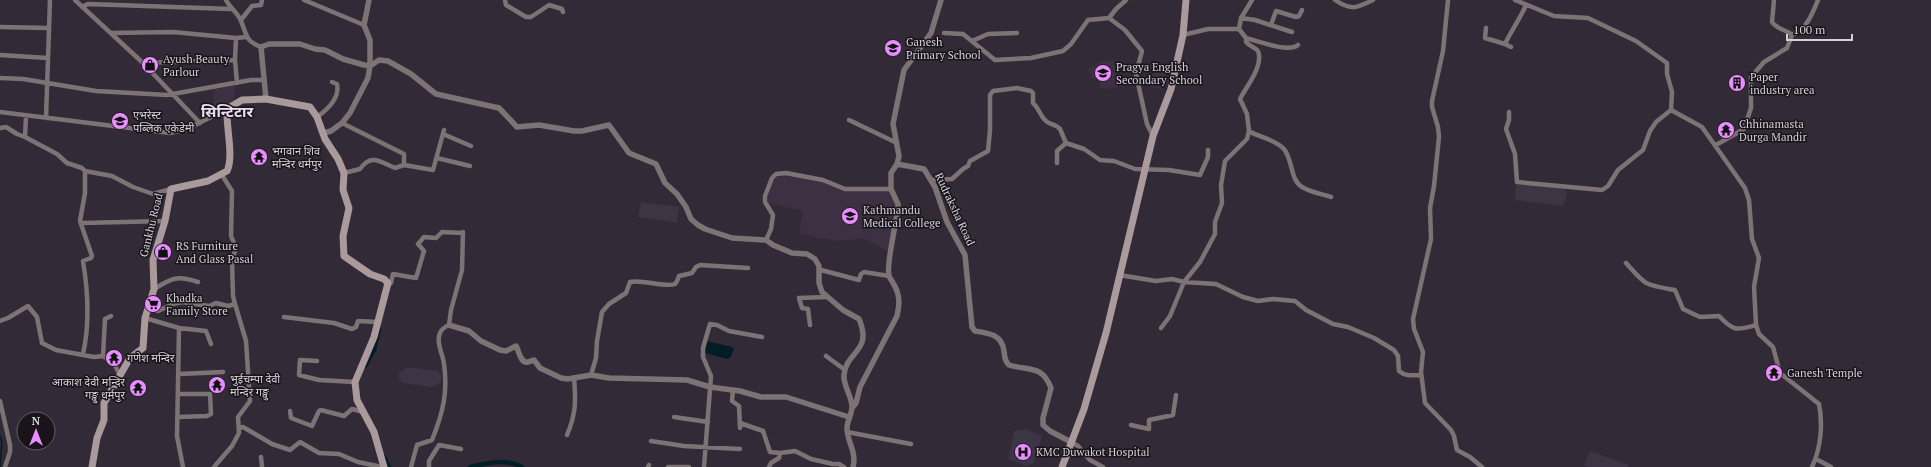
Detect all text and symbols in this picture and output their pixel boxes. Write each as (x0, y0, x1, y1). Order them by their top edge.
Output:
scale bar (1787, 16, 1852, 42)
text: 100 m (1793, 22, 1826, 37)
place label: Ganesh Primary School (906, 35, 981, 62)
school or university icon: Ganesh Primary School (883, 38, 903, 58)
place label: Ayush Beauty Parlour (163, 52, 230, 79)
shop icon: Ayush Beauty Parlour (140, 55, 160, 75)
place label: Pragya English Secondary School (1116, 60, 1202, 87)
school or university icon: Pragya English Secondary School (1093, 63, 1113, 83)
place label: Paper industry area (1750, 70, 1815, 97)
building icon: Paper industry area (1727, 73, 1747, 93)
district label: सिन्टिटार (201, 101, 253, 121)
place label: एभरेस्ट पब्लिक एकेडेमी (133, 108, 194, 135)
school or university icon: एभरेस्ट पब्लिक एकेडेमी (110, 111, 130, 131)
place label: Chhinamasta Durga Mandir (1739, 117, 1807, 144)
temple icon: Chhinamasta Durga Mandir (1716, 120, 1736, 140)
place label: भगवान शिव मन्दिर धर्मपुर (272, 144, 322, 171)
temple icon: भगवान शिव मन्दिर धर्मपुर (249, 147, 269, 167)
street label: Rudraksha Road (932, 170, 978, 248)
street label: Gankhu Road (136, 192, 166, 258)
place label: Kathmandu Medical College (863, 203, 941, 230)
school or university icon: Kathmandu Medical College (840, 206, 860, 226)
place label: RS Furniture And Glass Pasal (176, 239, 253, 266)
shop icon: RS Furniture And Glass Pasal (153, 242, 173, 262)
place label: Khadka Family Store (166, 291, 228, 318)
supermarket icon: Khadka Family Store (143, 294, 163, 314)
temple icon: गणेश मन्दिर (104, 348, 124, 368)
place label: गणेश मन्दिर (127, 351, 175, 365)
temple icon: Ganesh Temple (1764, 363, 1784, 383)
place label: Ganesh Temple (1787, 366, 1863, 380)
place label: भुईचम्पा देवी मन्दिर गङ्खु (230, 372, 280, 401)
place label: आकाश देवी मन्दिर गङ्खु धर्मपुर (52, 375, 125, 404)
temple icon: भुईचम्पा देवी मन्दिर गङ्खु (207, 375, 227, 395)
temple icon: आकाश देवी मन्दिर गङ्खु धर्मपुर (128, 378, 148, 398)
north arrow (16, 411, 56, 451)
text: N (32, 414, 41, 428)
hospital icon: KMC Duwakot Hospital (1013, 442, 1033, 462)
place label: KMC Duwakot Hospital (1036, 445, 1150, 459)

